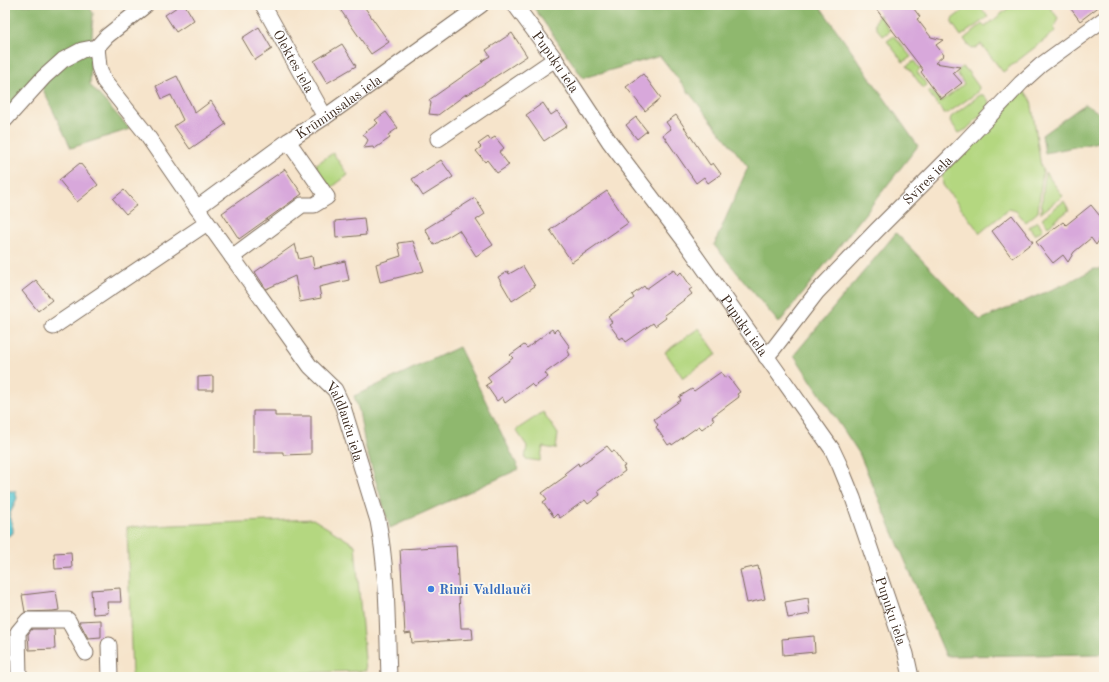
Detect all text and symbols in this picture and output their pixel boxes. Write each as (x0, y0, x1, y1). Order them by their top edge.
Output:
street label: Olektes iela (270, 28, 316, 95)
street label: Pupuķu iela (529, 29, 581, 96)
street label: Krūmiņsalas iela (294, 73, 384, 142)
street label: Svīres iela (901, 153, 955, 208)
street label: Pupuķu iela (717, 293, 770, 359)
street label: Valdlauču iela (323, 379, 365, 463)
street label: Pupuķu iela (872, 575, 908, 647)
place label: Rimi Valdlauči (439, 583, 531, 597)
marker: Rimi Valdlauči (426, 584, 436, 594)

